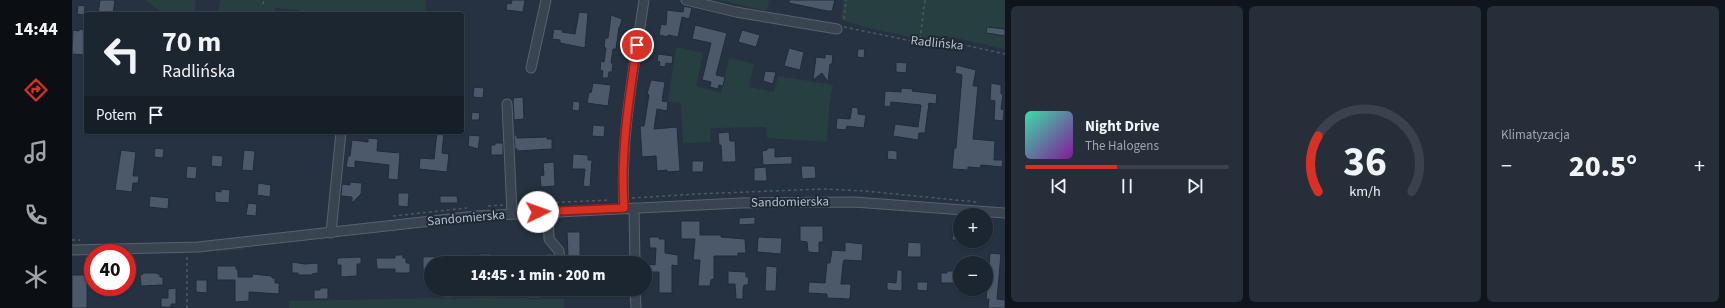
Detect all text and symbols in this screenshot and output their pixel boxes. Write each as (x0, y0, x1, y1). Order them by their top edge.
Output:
text: 14:44 (14, 17, 58, 42)
text: 70 m (162, 22, 221, 62)
icon: left (96, 28, 148, 80)
pin (620, 28, 654, 62)
street label: Radlińska (910, 31, 964, 55)
icon: arrive (626, 34, 648, 56)
text: Radlińska (162, 59, 235, 84)
icon: directions (22, 76, 50, 104)
icon: arrive (145, 104, 167, 126)
text: Potem (96, 105, 137, 126)
text: Night Drive (1085, 116, 1160, 137)
text: Klimatyzacja (1501, 126, 1570, 144)
text: 36 (1343, 132, 1387, 192)
text: The Halogens (1085, 137, 1159, 155)
icon: music (22, 138, 50, 166)
text: 20.5° (1569, 145, 1637, 188)
text: − (1501, 150, 1512, 182)
text: + (1694, 150, 1705, 182)
icon: previous (1048, 175, 1070, 197)
icon: pause (1116, 175, 1138, 197)
icon: next (1184, 175, 1206, 197)
text: km/h (1349, 181, 1381, 202)
position arrow (517, 191, 559, 233)
street label: Sandomierska (751, 192, 829, 212)
icon: phone (22, 201, 50, 229)
street label: Sandomierska (426, 206, 506, 230)
map controls (953, 208, 993, 296)
button: + (953, 208, 993, 248)
speed limit sign: 40 (84, 244, 136, 296)
button: − (953, 256, 993, 296)
icon: climate (22, 263, 50, 291)
text: 14:45 · 1 min · 200 m (471, 265, 605, 286)

